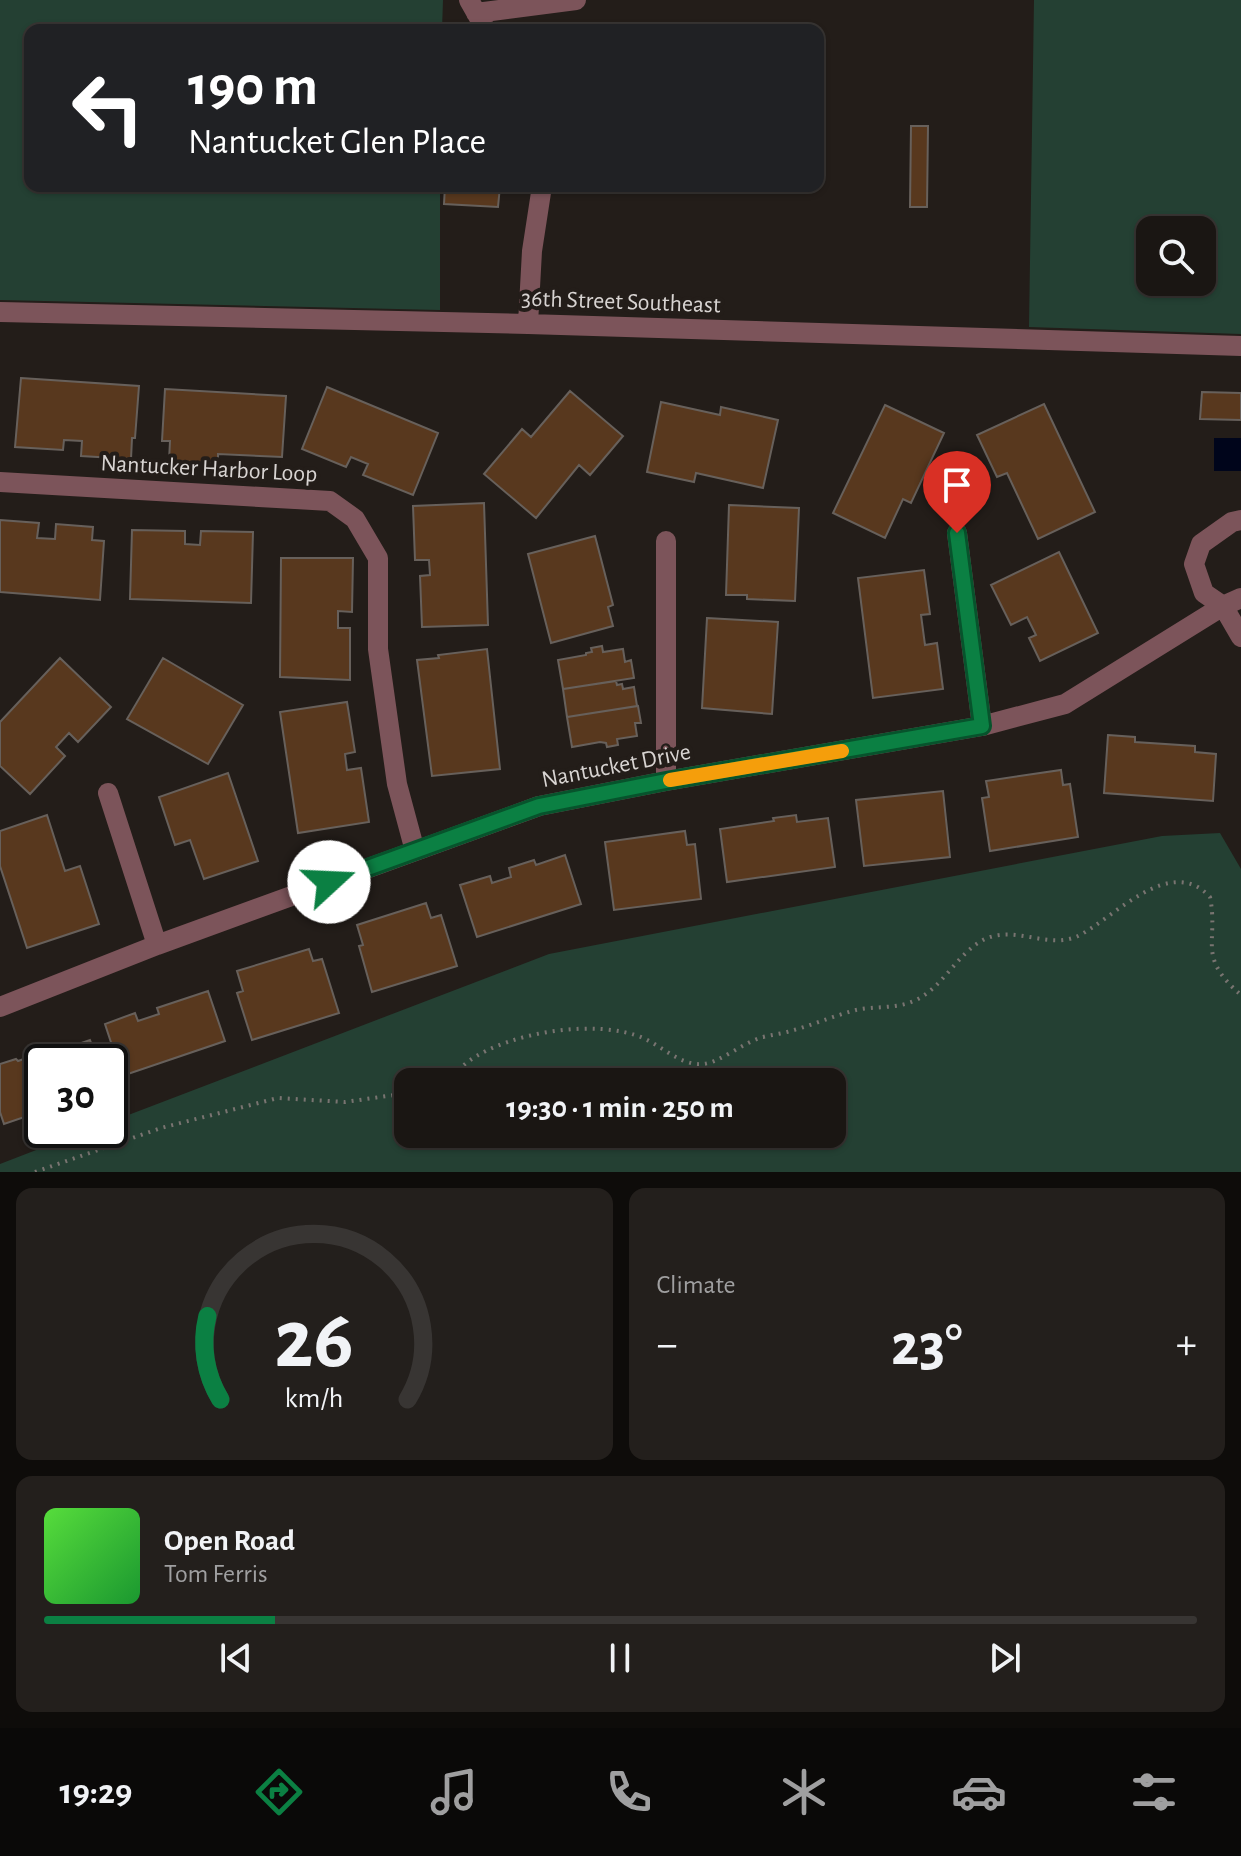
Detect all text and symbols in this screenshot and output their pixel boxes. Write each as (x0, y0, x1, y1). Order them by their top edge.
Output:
icon: left (56, 56, 160, 160)
text: 190 m (188, 59, 318, 115)
text: Nantucket Glen Place (188, 124, 486, 160)
map controls (1136, 216, 1216, 296)
button: search (1136, 216, 1216, 296)
street label: 36th Street Southeast (521, 287, 721, 317)
street label: Nantucker Harbor Loop (100, 451, 318, 487)
pin (923, 451, 991, 533)
icon: arrive (935, 463, 979, 507)
street label: Nantucket Drive (540, 740, 693, 792)
position arrow (287, 840, 371, 924)
speed limit sign: 30 (24, 1044, 128, 1148)
text: 19:30 · 1 min · 250 m (506, 1093, 734, 1123)
text: Climate (657, 1272, 735, 1298)
text: 26 (275, 1299, 354, 1383)
text: 23° (891, 1316, 963, 1376)
text: − (657, 1323, 678, 1367)
text: + (1176, 1323, 1197, 1367)
text: km/h (285, 1384, 344, 1413)
text: Open Road (164, 1526, 295, 1556)
text: Tom Ferris (164, 1561, 268, 1587)
icon: previous (214, 1636, 258, 1680)
icon: pause (598, 1636, 642, 1680)
icon: next (983, 1636, 1027, 1680)
icon: directions (251, 1764, 307, 1820)
icon: music (426, 1764, 482, 1820)
icon: phone (601, 1764, 657, 1820)
icon: climate (776, 1764, 832, 1820)
icon: car (951, 1764, 1007, 1820)
icon: filters (1126, 1764, 1182, 1820)
text: 19:29 (59, 1774, 132, 1810)

